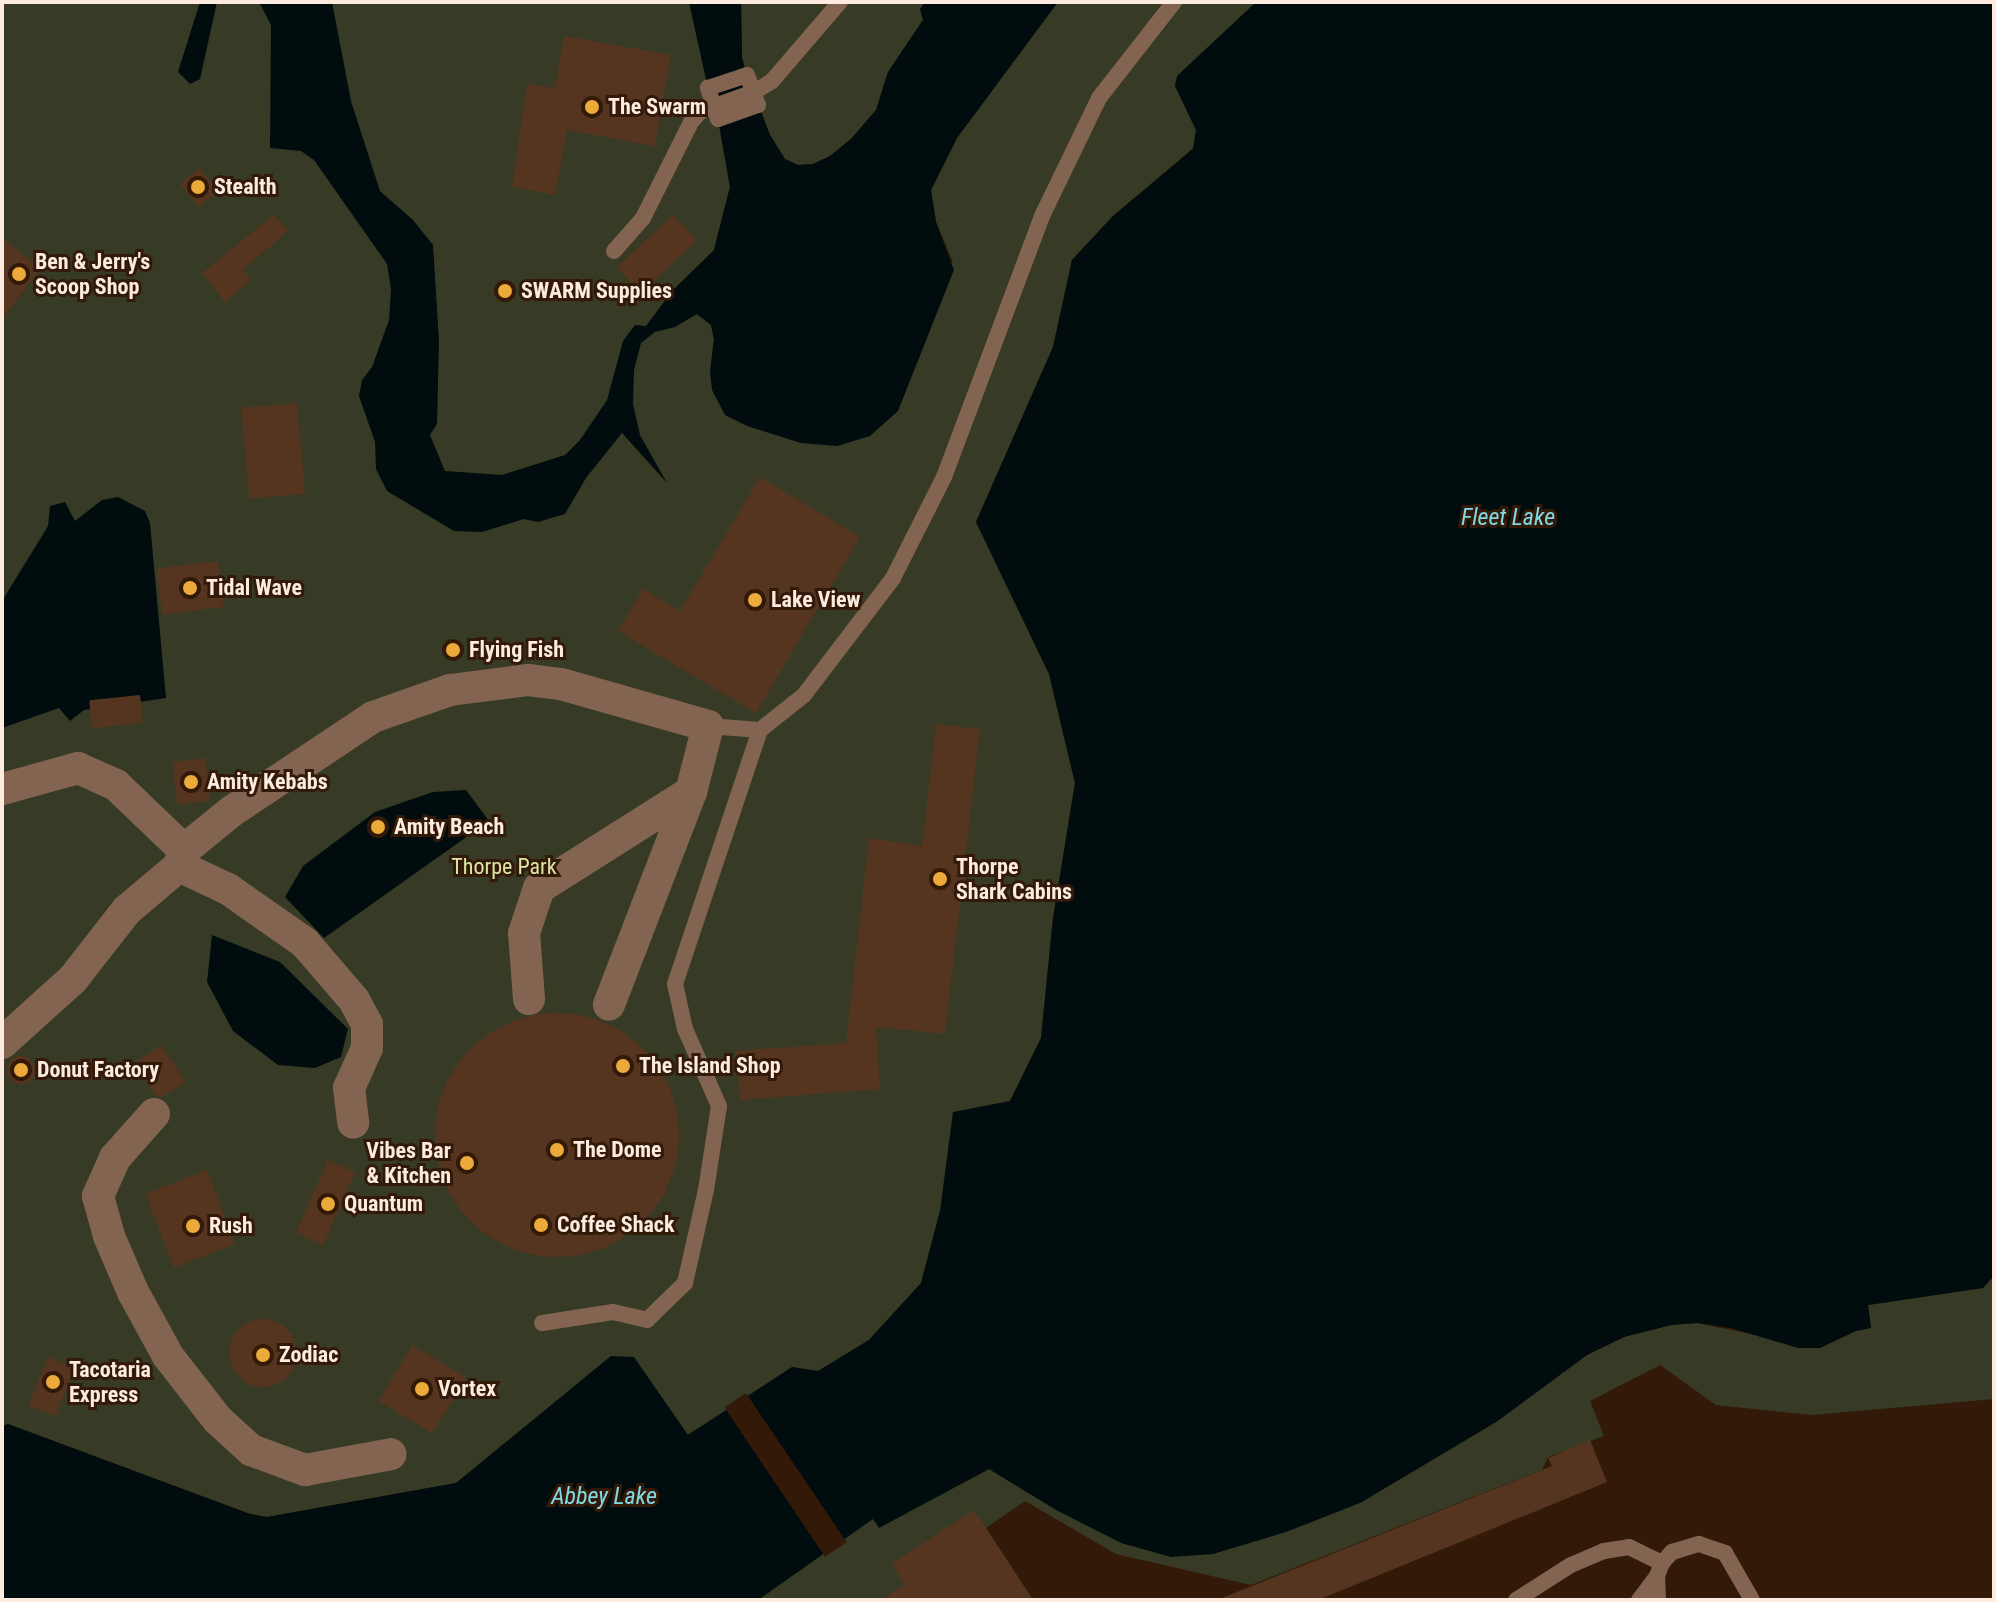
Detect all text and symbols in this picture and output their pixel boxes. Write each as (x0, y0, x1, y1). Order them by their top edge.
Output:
place label: The Swarm (608, 94, 706, 120)
marker: The Swarm (583, 98, 601, 116)
place label: Stealth (214, 174, 277, 200)
marker: Stealth (189, 178, 207, 196)
place label: Ben & Jerry's Scoop Shop (35, 248, 150, 300)
marker: Ben & Jerry's Scoop Shop (10, 265, 28, 283)
place label: SWARM Supplies (521, 278, 672, 304)
marker: SWARM Supplies (496, 282, 514, 300)
water label: Fleet Lake (1461, 504, 1555, 532)
place label: Tidal Wave (206, 575, 302, 601)
marker: Tidal Wave (181, 579, 199, 597)
place label: Lake View (771, 587, 861, 613)
marker: Lake View (746, 591, 764, 609)
place label: Flying Fish (469, 637, 564, 663)
marker: Flying Fish (444, 641, 462, 659)
place label: Amity Kebabs (207, 769, 328, 795)
marker: Amity Kebabs (182, 773, 200, 791)
place label: Amity Beach (394, 814, 504, 840)
marker: Amity Beach (369, 818, 387, 836)
place label: Thorpe Shark Cabins (956, 853, 1072, 904)
park label: Thorpe Park (451, 854, 557, 880)
marker: Thorpe Shark Cabins (931, 870, 949, 888)
place label: The Island Shop (639, 1053, 781, 1079)
place label: Donut Factory (37, 1057, 159, 1083)
marker: The Island Shop (614, 1057, 632, 1075)
marker: Donut Factory (12, 1061, 30, 1079)
place label: Vibes Bar & Kitchen (366, 1137, 451, 1188)
place label: The Dome (573, 1137, 662, 1163)
marker: The Dome (548, 1141, 566, 1159)
marker: Vibes Bar & Kitchen (458, 1154, 476, 1172)
place label: Quantum (344, 1191, 423, 1217)
marker: Quantum (319, 1195, 337, 1213)
place label: Coffee Shack (557, 1212, 674, 1238)
place label: Rush (209, 1213, 253, 1239)
marker: Coffee Shack (532, 1216, 550, 1234)
marker: Rush (184, 1217, 202, 1235)
place label: Zodiac (279, 1342, 338, 1368)
marker: Zodiac (254, 1346, 272, 1364)
place label: Tacotaria Express (69, 1356, 151, 1408)
marker: Tacotaria Express (44, 1373, 62, 1391)
place label: Vortex (438, 1376, 496, 1402)
marker: Vortex (413, 1380, 431, 1398)
water label: Abbey Lake (551, 1483, 657, 1511)

